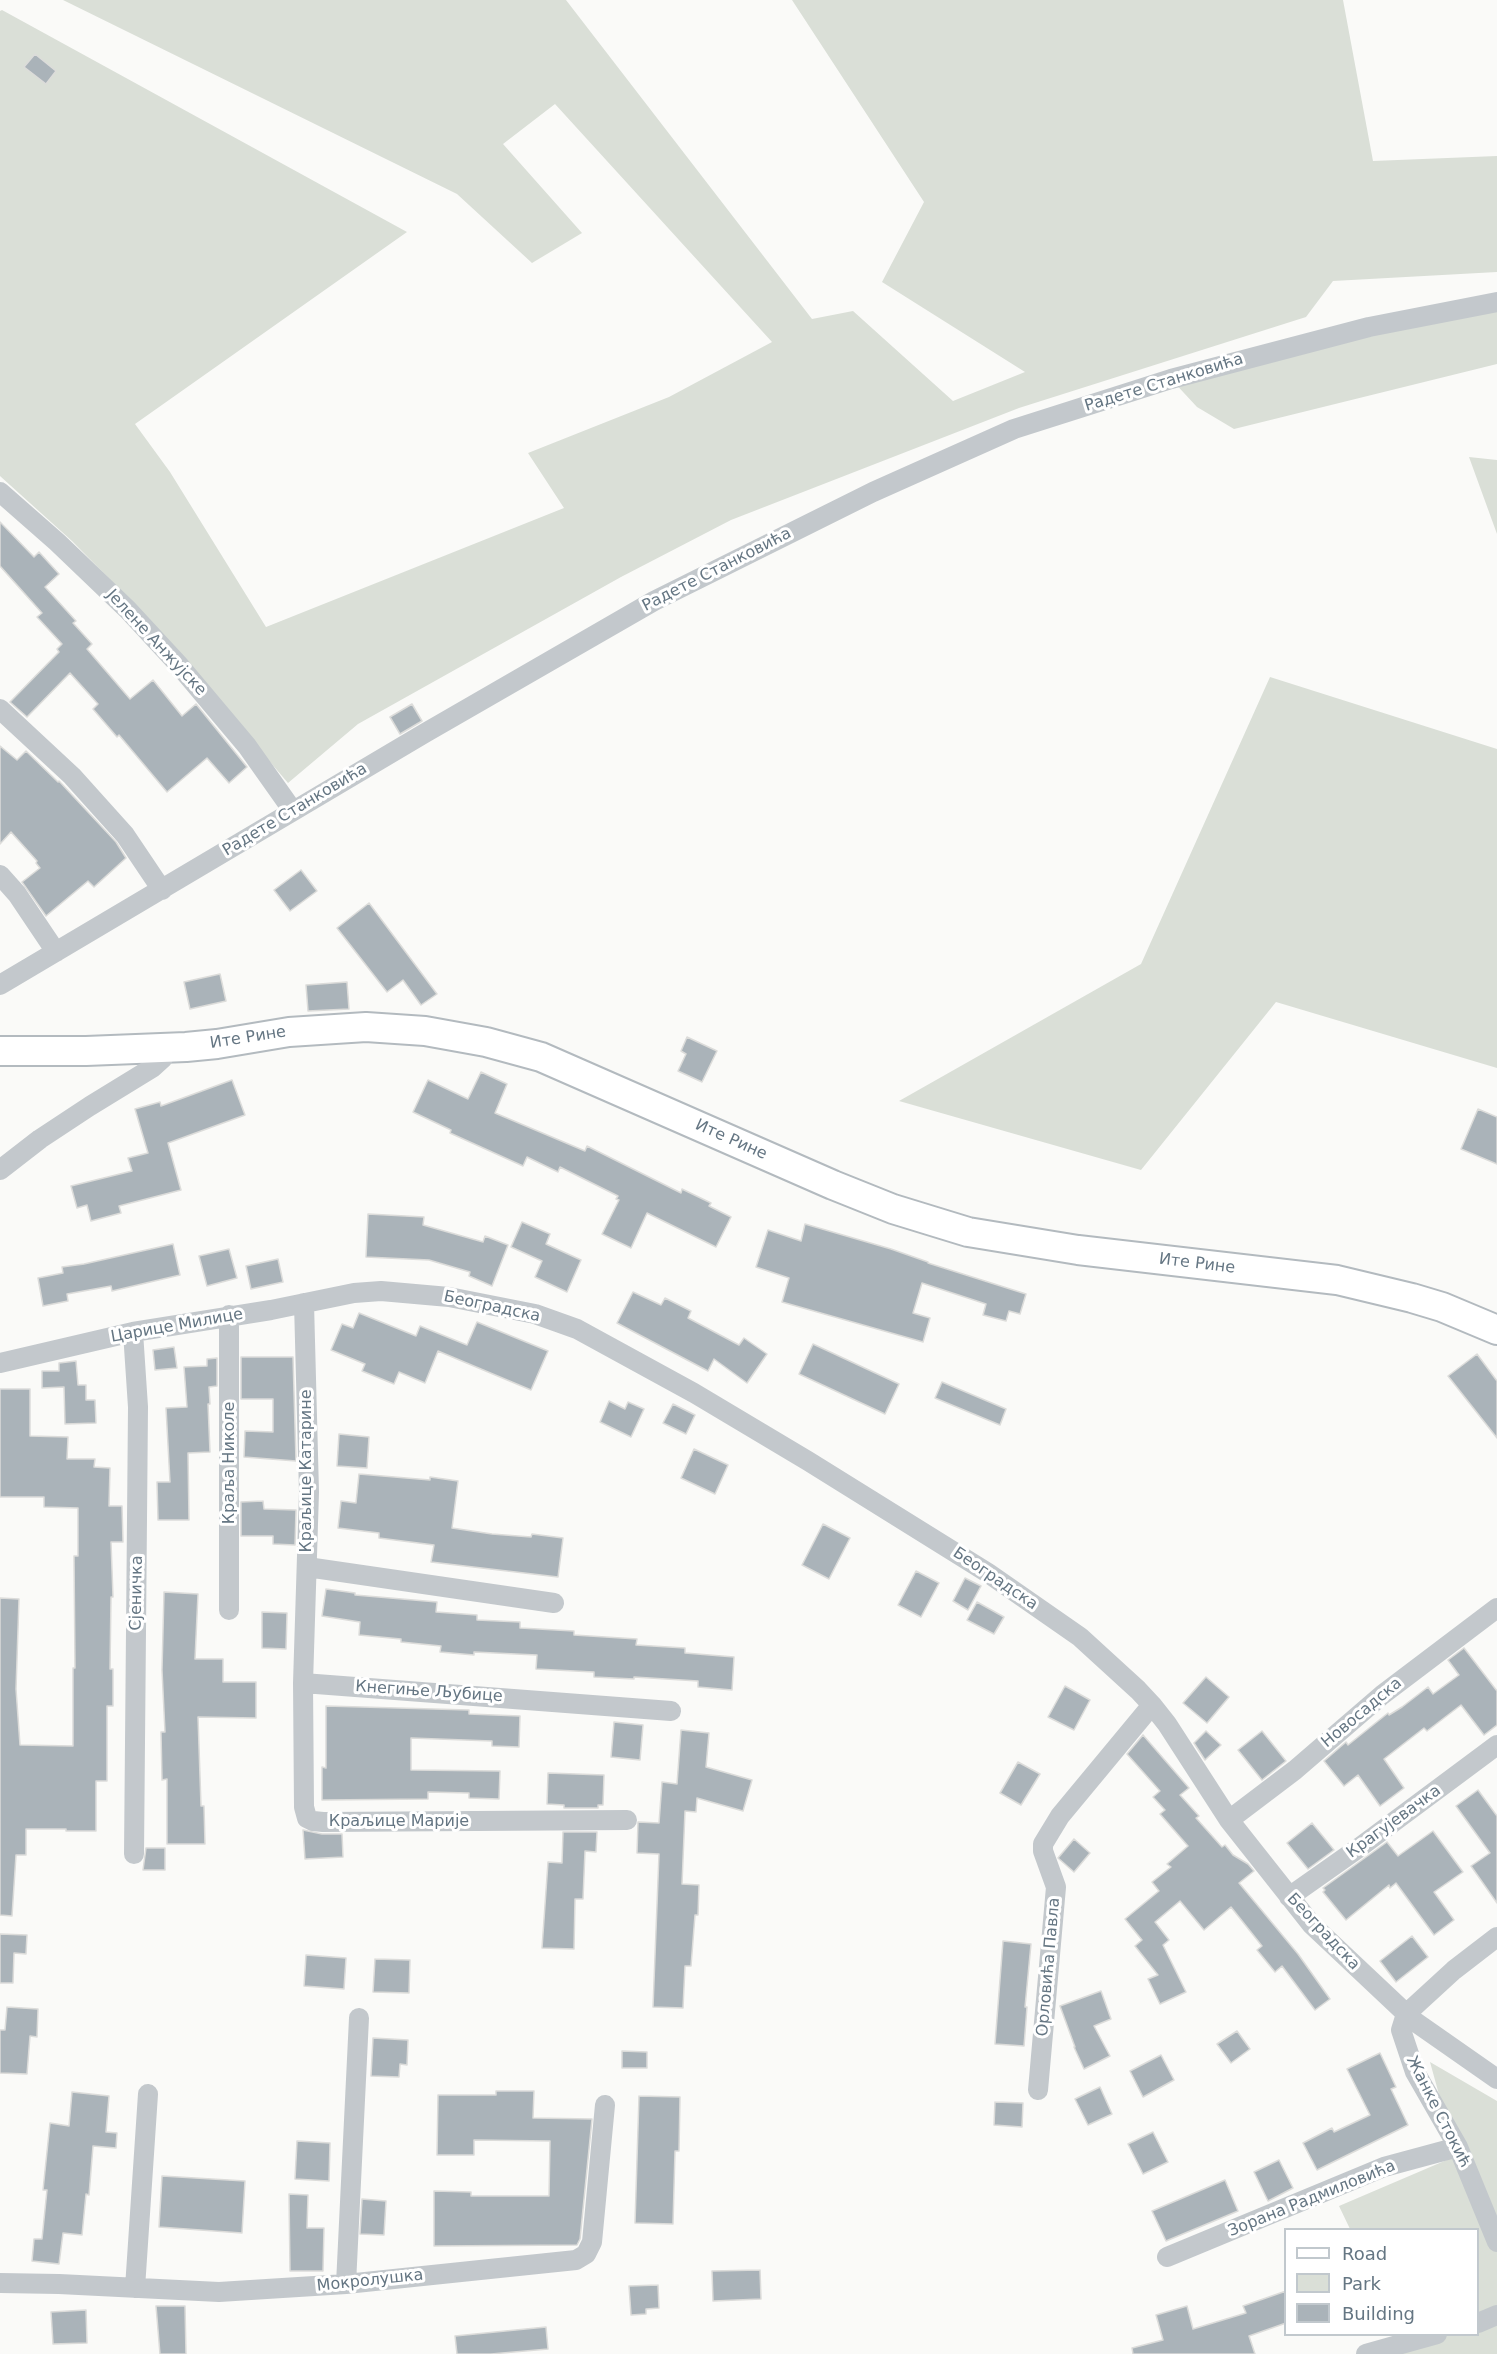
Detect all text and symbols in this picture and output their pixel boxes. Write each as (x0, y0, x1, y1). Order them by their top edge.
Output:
street label: Радете Станковића (1082, 350, 1246, 416)
street label: Радете Станковића (639, 524, 795, 616)
street label: Јелене Анжујске (102, 586, 210, 700)
street label: Радете Станковића (219, 759, 371, 861)
street label: Ите Рине (209, 1023, 287, 1053)
street label: Ите Рине (692, 1116, 770, 1164)
street label: Ите Рине (1158, 1250, 1236, 1278)
street label: Београдска (442, 1287, 542, 1327)
street label: Царице Милице (109, 1305, 245, 1347)
street label: Краљице Катарине (297, 1389, 317, 1553)
street label: Краља Николе (220, 1402, 240, 1524)
street label: Београдска (949, 1544, 1041, 1614)
street label: Сјеничка (127, 1555, 147, 1631)
street label: Новосадска (1318, 1674, 1406, 1752)
street label: Кнегиње Љубице (355, 1677, 503, 1707)
street label: Крагујевачка (1343, 1781, 1445, 1863)
street label: Краљице Марије (329, 1812, 469, 1832)
street label: Београдска (1282, 1890, 1364, 1974)
street label: Орловића Павла (1033, 1897, 1065, 2037)
street label: Жанке Стокић (1402, 2053, 1474, 2171)
street label: Зорана Радмиловића (1226, 2157, 1398, 2241)
legend (1284, 2228, 1479, 2336)
text: Road (1342, 2243, 1387, 2264)
street label: Мокролушка (316, 2266, 424, 2296)
text: Park (1342, 2273, 1381, 2294)
text: Building (1342, 2303, 1415, 2324)

